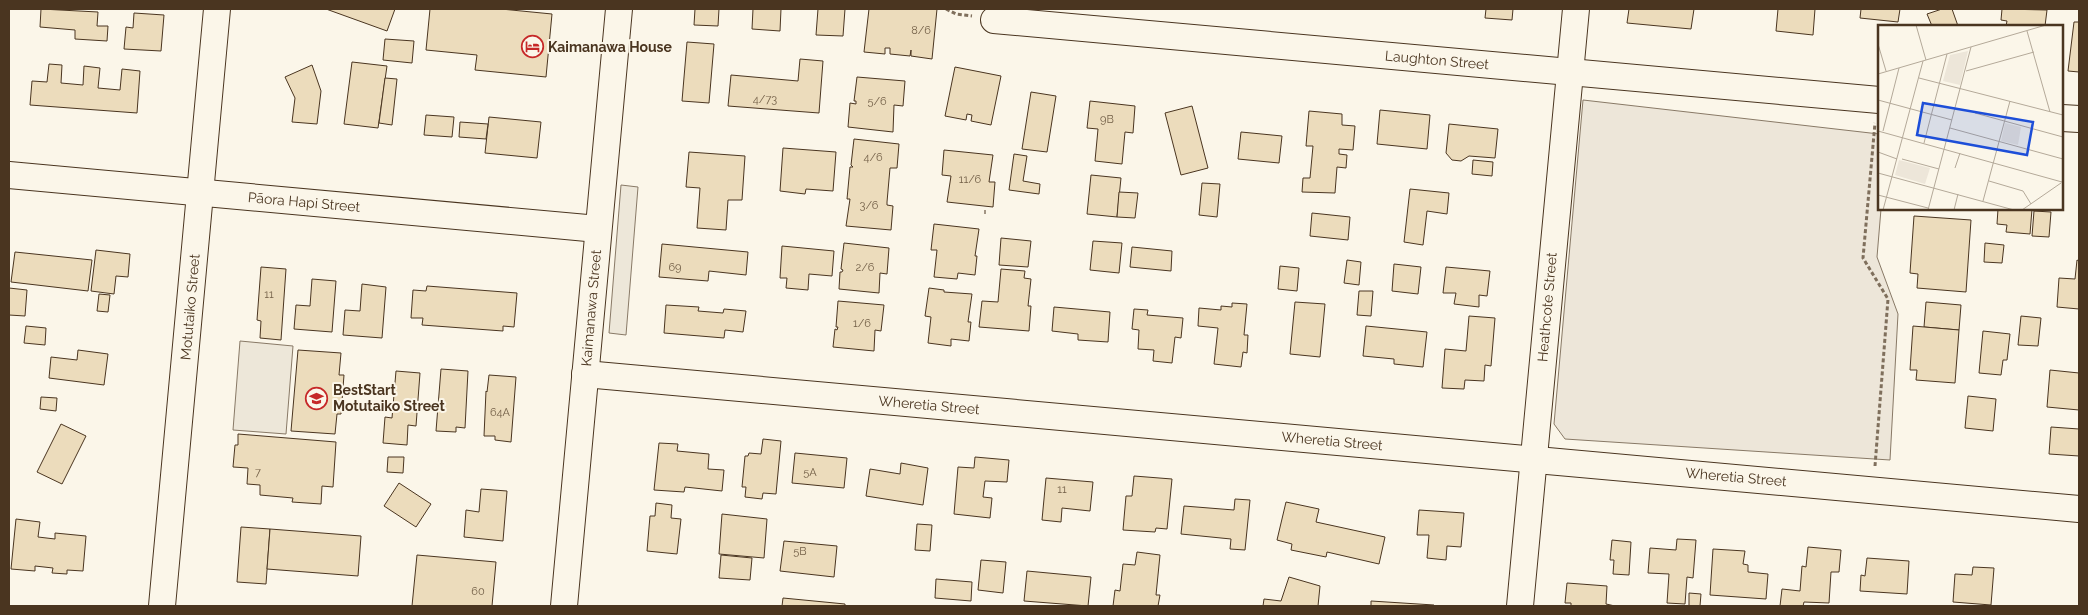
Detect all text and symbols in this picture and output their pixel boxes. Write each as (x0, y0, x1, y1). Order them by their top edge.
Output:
house number: 8/6 (911, 24, 931, 37)
inset map (1878, 25, 2063, 210)
hotel icon: Kaimanawa House (520, 35, 544, 59)
place label: Kaimanawa House (548, 39, 673, 55)
street label: Laughton Street (1384, 47, 1490, 73)
house number: 4/73 (753, 93, 777, 106)
house number: 5/6 (867, 95, 887, 108)
house number: 9B (1100, 113, 1114, 126)
house number: 4/6 (863, 151, 883, 164)
house number: 11/6 (959, 173, 982, 186)
street label: Pāora Hapi Street (247, 189, 361, 215)
house number: 3/6 (860, 199, 879, 212)
street label: Kaimanawa Street (578, 249, 604, 367)
street label: Heathcote Street (1534, 251, 1560, 362)
street label: Motutaiko Street (177, 253, 203, 361)
house number: 69 (668, 261, 682, 274)
house number: 2/6 (856, 261, 875, 274)
house number: 11 (264, 288, 274, 301)
house number: 1/6 (853, 317, 871, 330)
place label: BestStart Motutaiko Street (333, 382, 445, 414)
school or university icon: BestStart Motutaiko Street (305, 386, 329, 410)
street label: Wheretia Street (878, 393, 981, 417)
house number: 64A (490, 406, 511, 419)
street label: Wheretia Street (1281, 429, 1384, 453)
street label: Wheretia Street (1685, 465, 1788, 489)
house number: 7 (255, 466, 261, 479)
house number: 5A (803, 466, 817, 479)
house number: 11 (1057, 483, 1067, 496)
house number: 5B (793, 545, 807, 558)
house number: 60 (471, 585, 485, 598)

